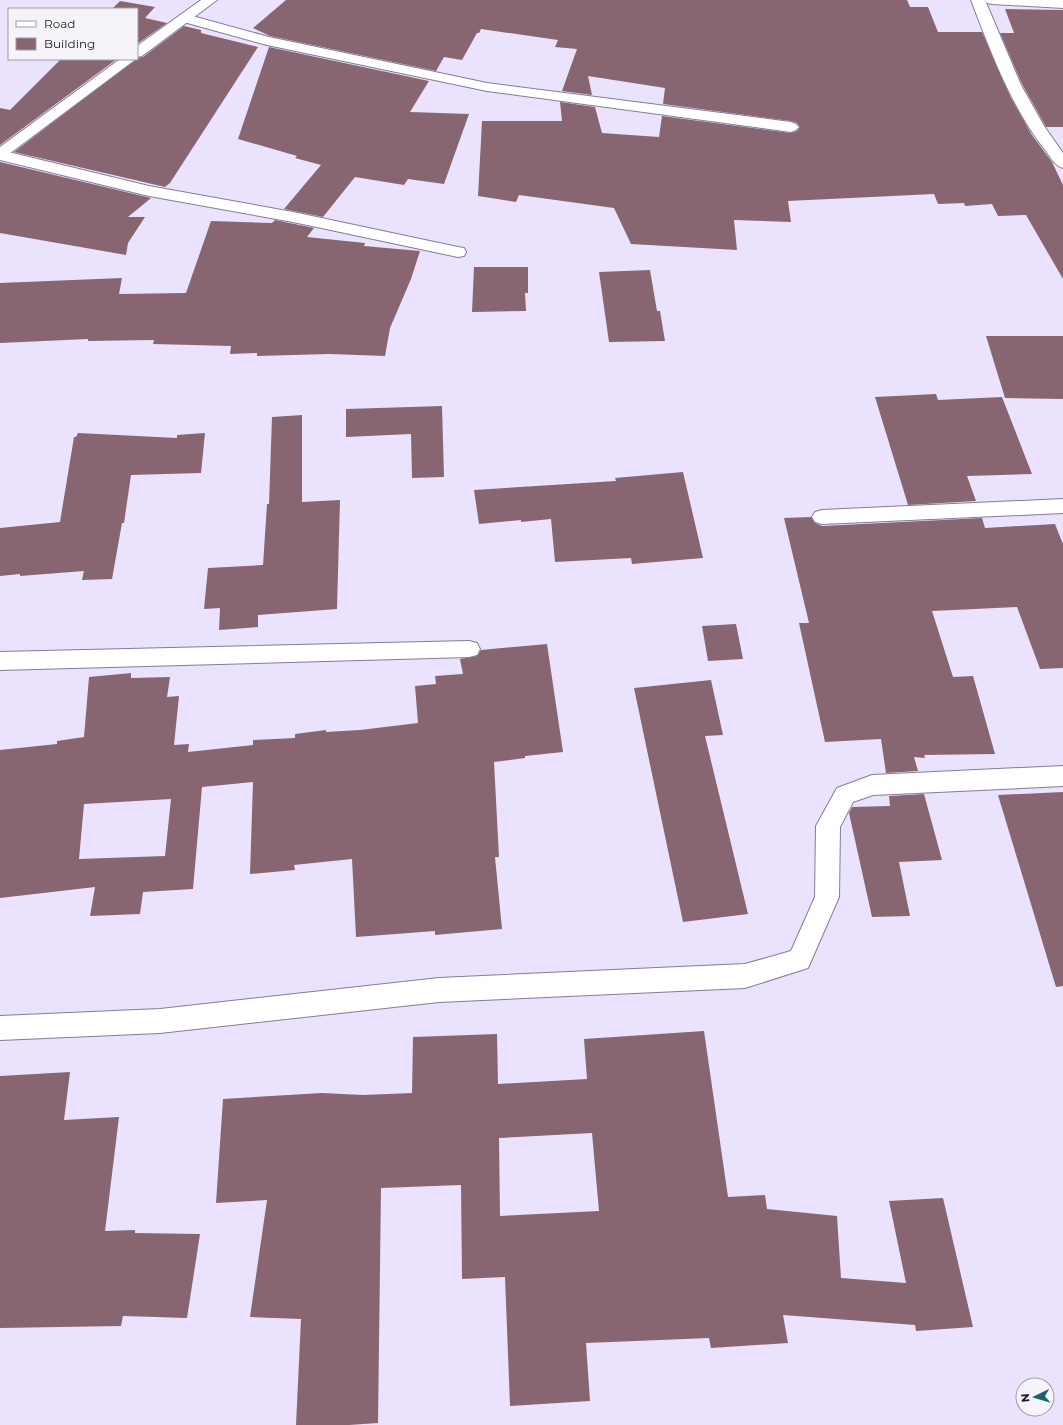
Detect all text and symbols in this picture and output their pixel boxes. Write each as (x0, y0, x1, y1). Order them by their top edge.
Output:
legend (8, 8, 138, 60)
text: Road (44, 16, 75, 31)
text: Building (44, 36, 95, 51)
north arrow (1015, 1377, 1055, 1417)
text: N (1018, 1393, 1032, 1403)

